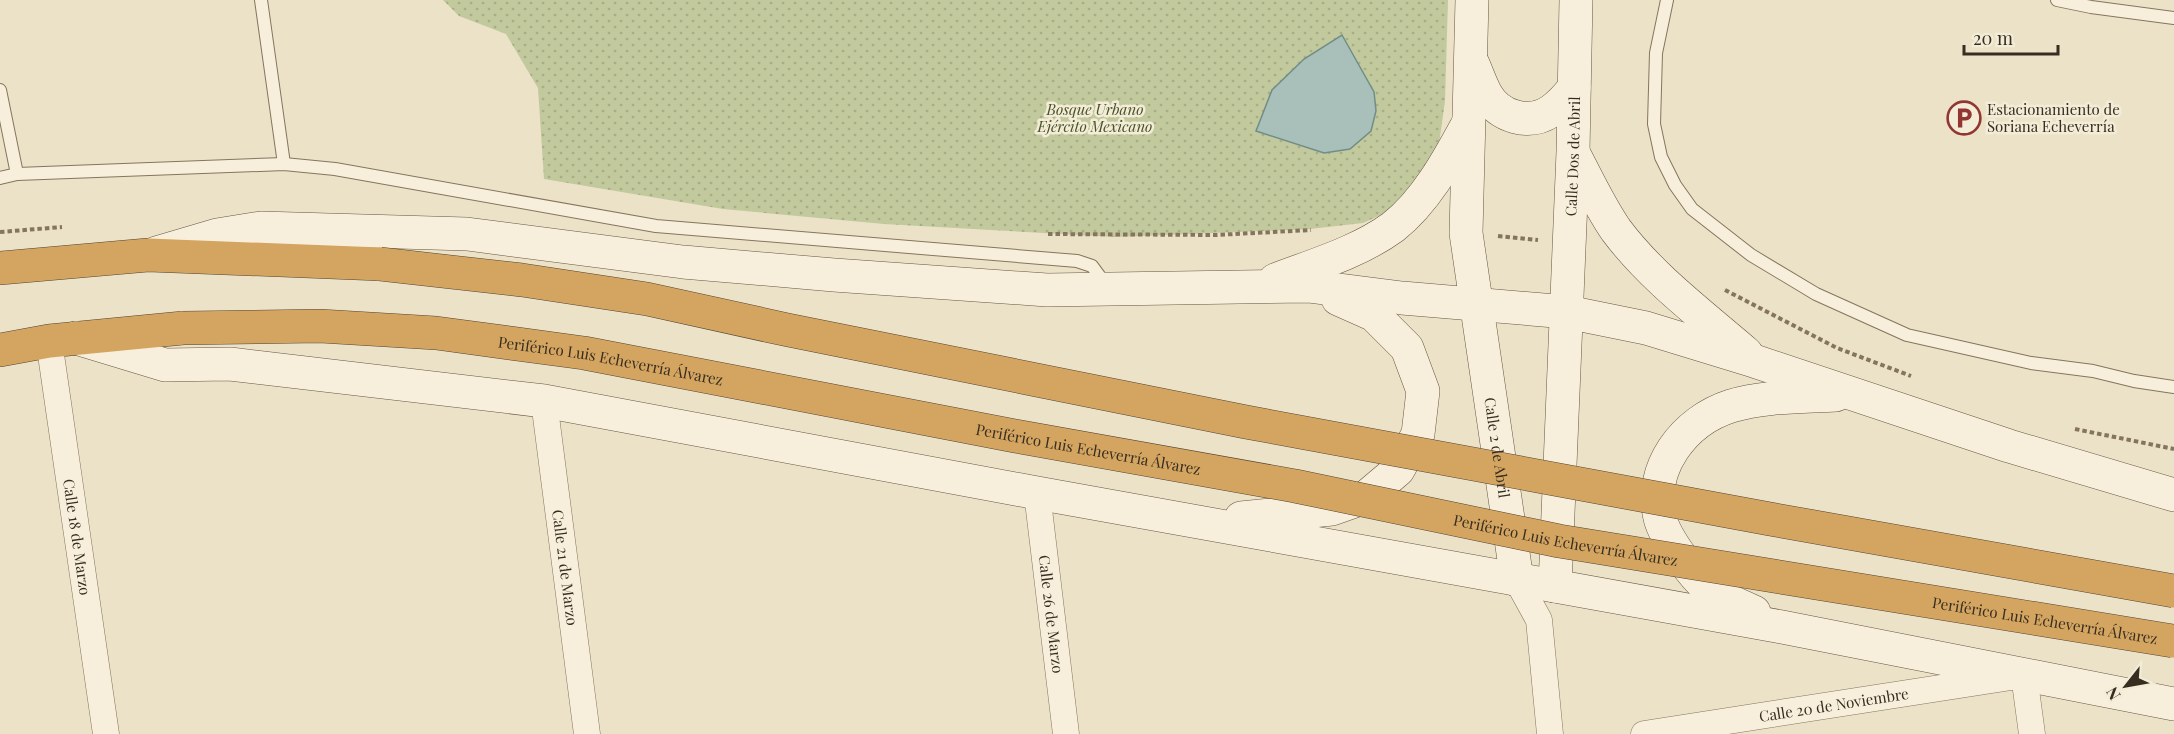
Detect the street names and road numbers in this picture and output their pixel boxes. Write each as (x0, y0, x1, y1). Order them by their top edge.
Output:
street label: Calle Dos de Abril (1560, 96, 1584, 217)
street label: Periférico Luis Echeverría Álvarez (497, 331, 725, 390)
street label: Calle 2 de Abril (1480, 396, 1515, 499)
street label: Periférico Luis Echeverría Álvarez (974, 419, 1202, 479)
street label: Calle 18 de Marzo (59, 477, 96, 596)
street label: Calle 21 de Marzo (548, 508, 583, 627)
street label: Periférico Luis Echeverría Álvarez (1452, 509, 1679, 570)
street label: Calle 26 de Marzo (1035, 554, 1069, 674)
street label: Periférico Luis Echeverría Álvarez (1931, 592, 2159, 648)
street label: Calle 20 de Noviembre (1758, 683, 1910, 726)

